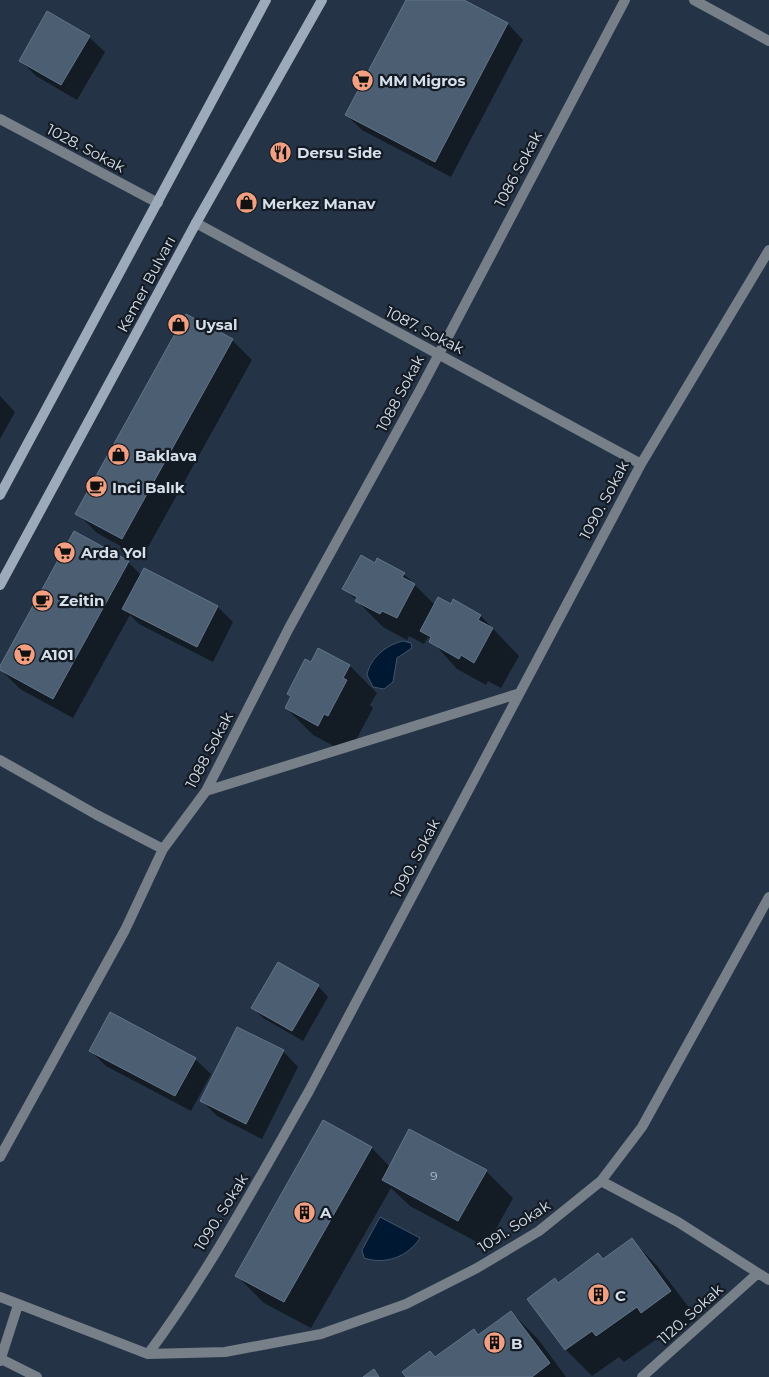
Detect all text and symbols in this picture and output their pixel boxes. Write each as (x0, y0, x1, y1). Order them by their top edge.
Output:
supermarket icon: MM Migros (351, 68, 375, 92)
place label: MM Migros (379, 71, 465, 90)
street label: 1028. Sokak (44, 119, 128, 177)
street label: 1086 Sokak (490, 128, 546, 210)
restaurant icon: Dersu Side (269, 140, 293, 164)
place label: Dersu Side (297, 143, 382, 162)
shop icon: Merkez Manav (234, 191, 258, 215)
place label: Merkez Manav (262, 194, 377, 213)
street label: Kemer Bulvarı (113, 233, 179, 335)
street label: 1087. Sokak (383, 302, 467, 358)
shop icon: Uysal (167, 312, 191, 336)
place label: Uysal (195, 315, 237, 334)
street label: 1088 Sokak (372, 352, 428, 434)
shop icon: Baklava (107, 443, 131, 467)
place label: Baklava (135, 446, 197, 465)
street label: 1090. Sokak (575, 457, 633, 543)
cafe icon: Inci Balık (84, 475, 108, 499)
place label: Inci Balık (112, 478, 185, 497)
supermarket icon: Arda Yol (53, 540, 77, 564)
place label: Arda Yol (80, 543, 146, 562)
cafe icon: Zeitin (31, 588, 55, 612)
place label: Zeitin (59, 591, 104, 610)
supermarket icon: A101 (13, 642, 37, 666)
place label: A101 (40, 645, 74, 664)
street label: 1088 Sokak (181, 709, 237, 791)
street label: 1090. Sokak (386, 815, 444, 901)
house number: 9 (430, 1168, 438, 1183)
street label: 1090. Sokak (190, 1170, 252, 1254)
street label: 1091. Sokak (474, 1196, 554, 1256)
building icon: A (292, 1200, 316, 1224)
place label: A (319, 1203, 332, 1222)
street label: 1120. Sokak (653, 1280, 727, 1348)
building icon: C (587, 1283, 611, 1307)
place label: C (615, 1286, 626, 1305)
building icon: B (483, 1331, 507, 1355)
place label: B (511, 1334, 522, 1353)

